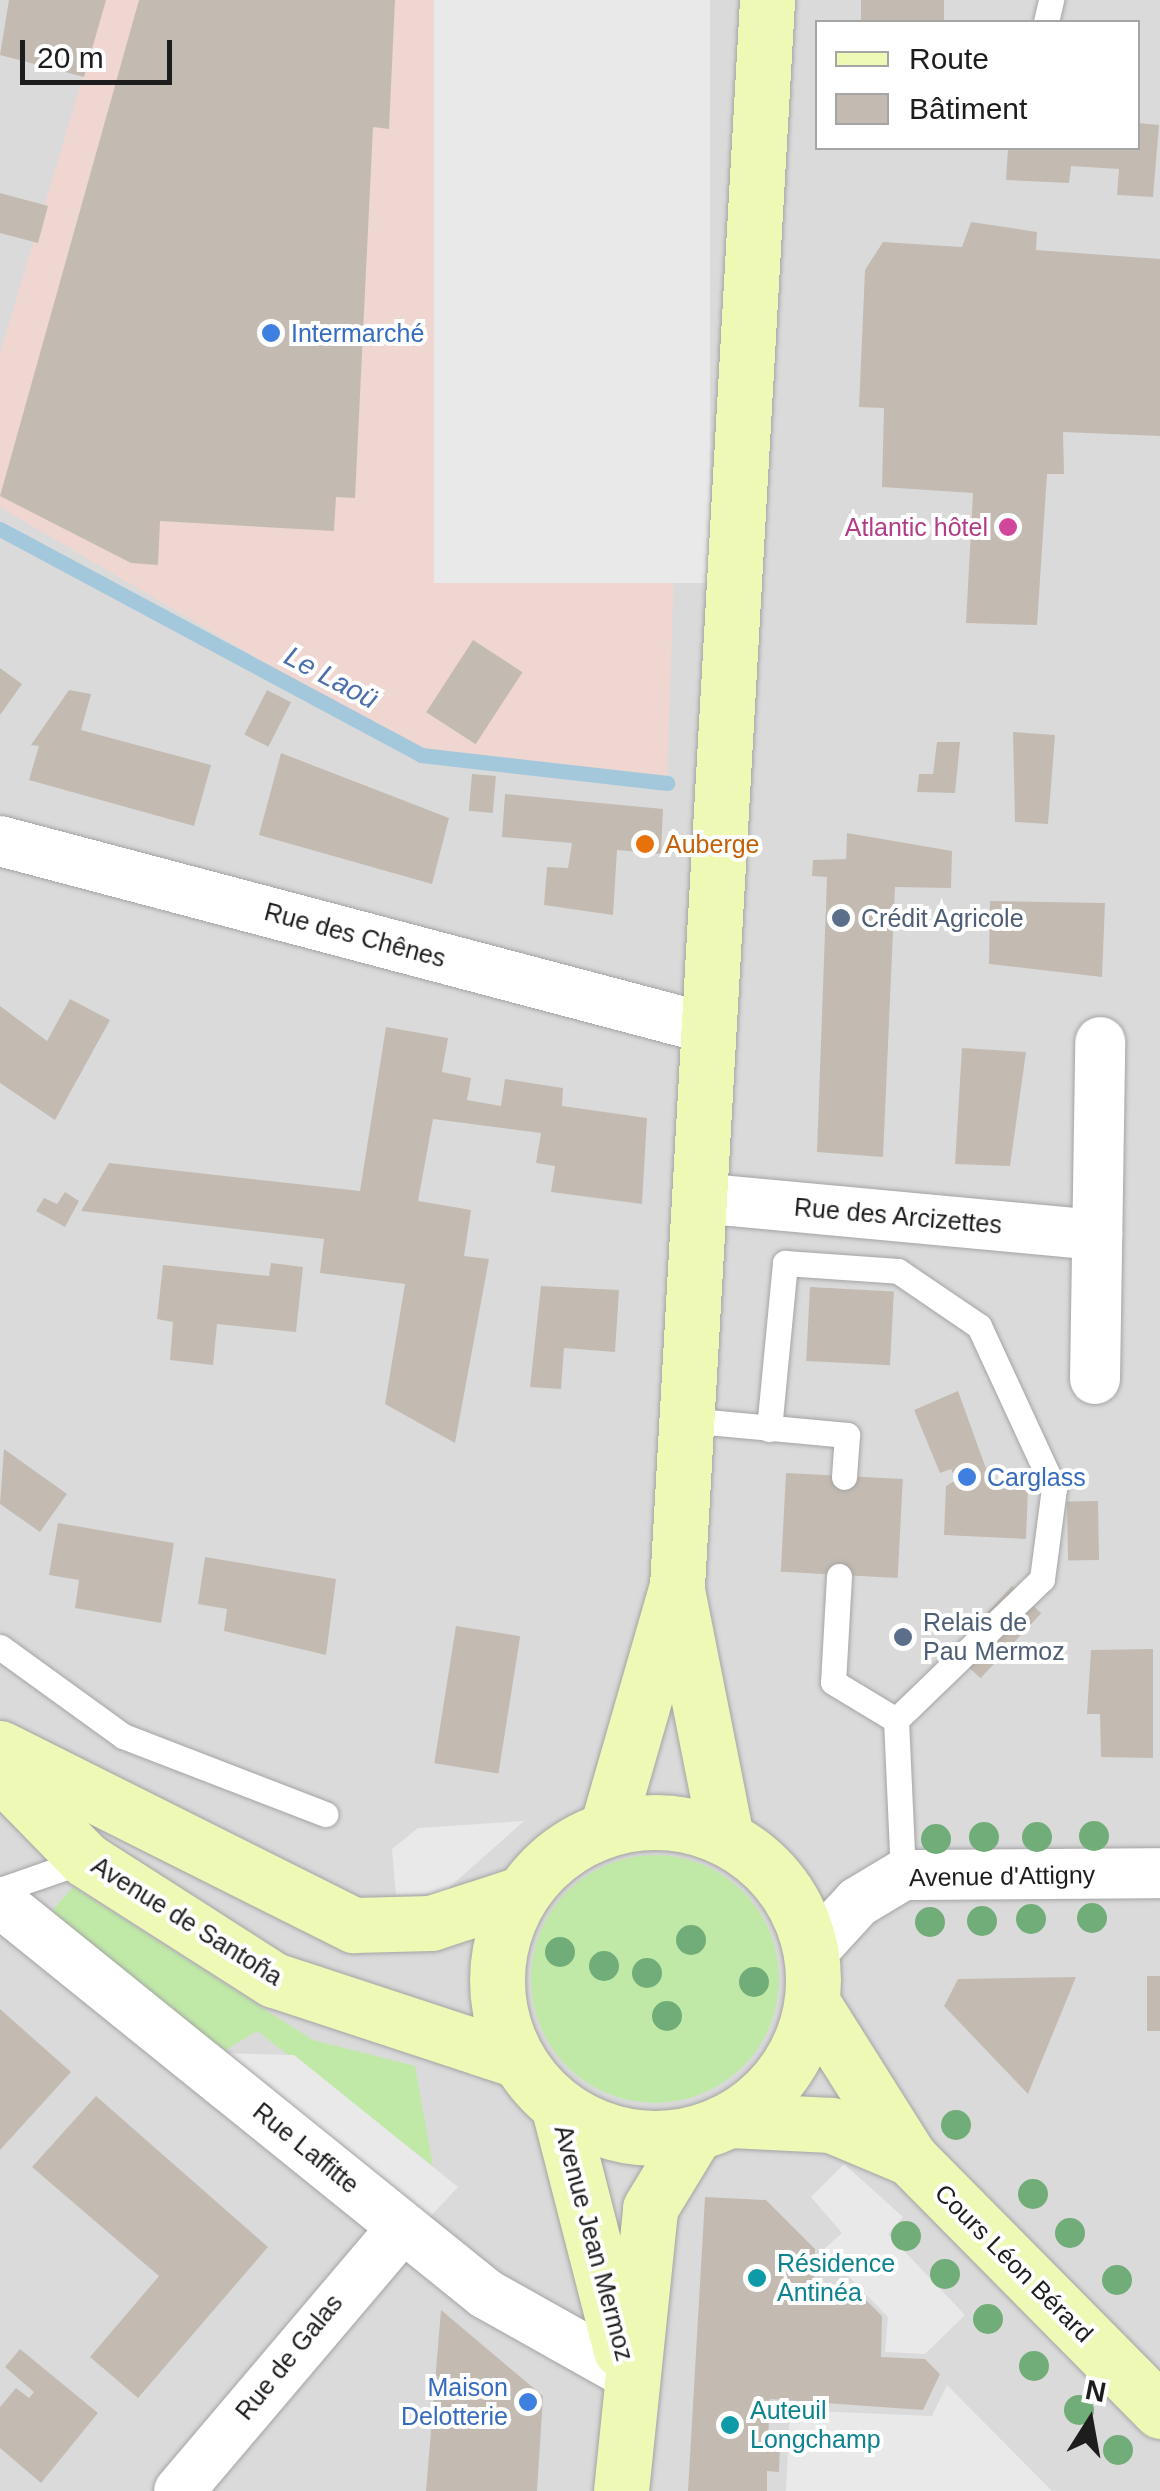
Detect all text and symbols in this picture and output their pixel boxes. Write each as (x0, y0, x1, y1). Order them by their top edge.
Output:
scale bar (25, 20, 178, 82)
legend (815, 20, 1140, 150)
text: 20 m (37, 41, 104, 74)
text: Route (909, 42, 989, 75)
text: Bâtiment (909, 92, 1027, 125)
place label: Intermarché (291, 318, 424, 348)
marker: Intermarché (260, 322, 282, 344)
place label: Atlantic hôtel (845, 512, 988, 542)
marker: Atlantic hôtel (997, 516, 1019, 538)
water label: Le Laoü (278, 639, 384, 717)
place label: Auberge (665, 829, 760, 859)
marker: Auberge (634, 833, 656, 855)
street label: Rue des Chênes (261, 896, 449, 974)
place label: Crédit Agricole (861, 903, 1025, 933)
marker: Crédit Agricole (830, 907, 852, 929)
street label: Rue des Arcizettes (792, 1192, 1004, 1240)
place label: Carglass (987, 1462, 1086, 1492)
marker: Carglass (956, 1466, 978, 1488)
place label: Relais de Pau Mermoz (923, 1608, 1065, 1667)
marker: Relais de Pau Mermoz (892, 1626, 914, 1648)
street label: Avenue de Santoña (86, 1850, 288, 1992)
street label: Avenue d'Attigny (909, 1859, 1095, 1893)
street label: Rue Laffitte (247, 2096, 365, 2200)
street label: Avenue Jean Mermoz (548, 2122, 640, 2364)
street label: Cours Léon Bérard (929, 2178, 1099, 2348)
place label: Résidence Antinéa (777, 2249, 895, 2308)
marker: Résidence Antinéa (746, 2267, 768, 2289)
street label: Rue de Galas (229, 2288, 349, 2426)
north arrow (1040, 2371, 1140, 2471)
place label: Maison Delotterie (401, 2373, 508, 2432)
text: N (1083, 2374, 1109, 2408)
marker: Maison Delotterie (517, 2391, 539, 2413)
place label: Auteuil Longchamp (750, 2396, 881, 2455)
marker: Auteuil Longchamp (719, 2414, 741, 2436)

